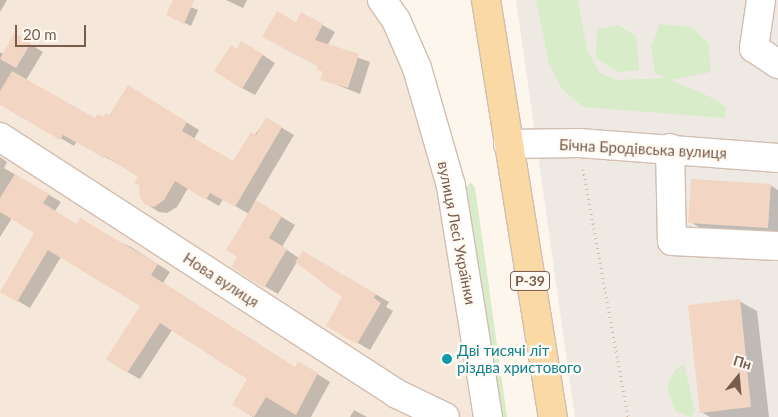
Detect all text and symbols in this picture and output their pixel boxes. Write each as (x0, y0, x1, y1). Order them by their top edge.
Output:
scale bar (18, 15, 89, 47)
text: 20 m (23, 25, 57, 43)
street label: Бічна Бродівська вулиця (559, 136, 727, 162)
street label: вулиця Лесі Українки (434, 160, 480, 306)
street label: Нова вулиця (180, 249, 262, 311)
road number: Р-39 (510, 270, 550, 292)
place label: Дві тисячі літ різдва христового (457, 341, 581, 376)
text: Пн (731, 351, 754, 373)
north arrow (713, 352, 763, 402)
marker: Дві тисячі літ різдва христового (441, 353, 453, 365)

